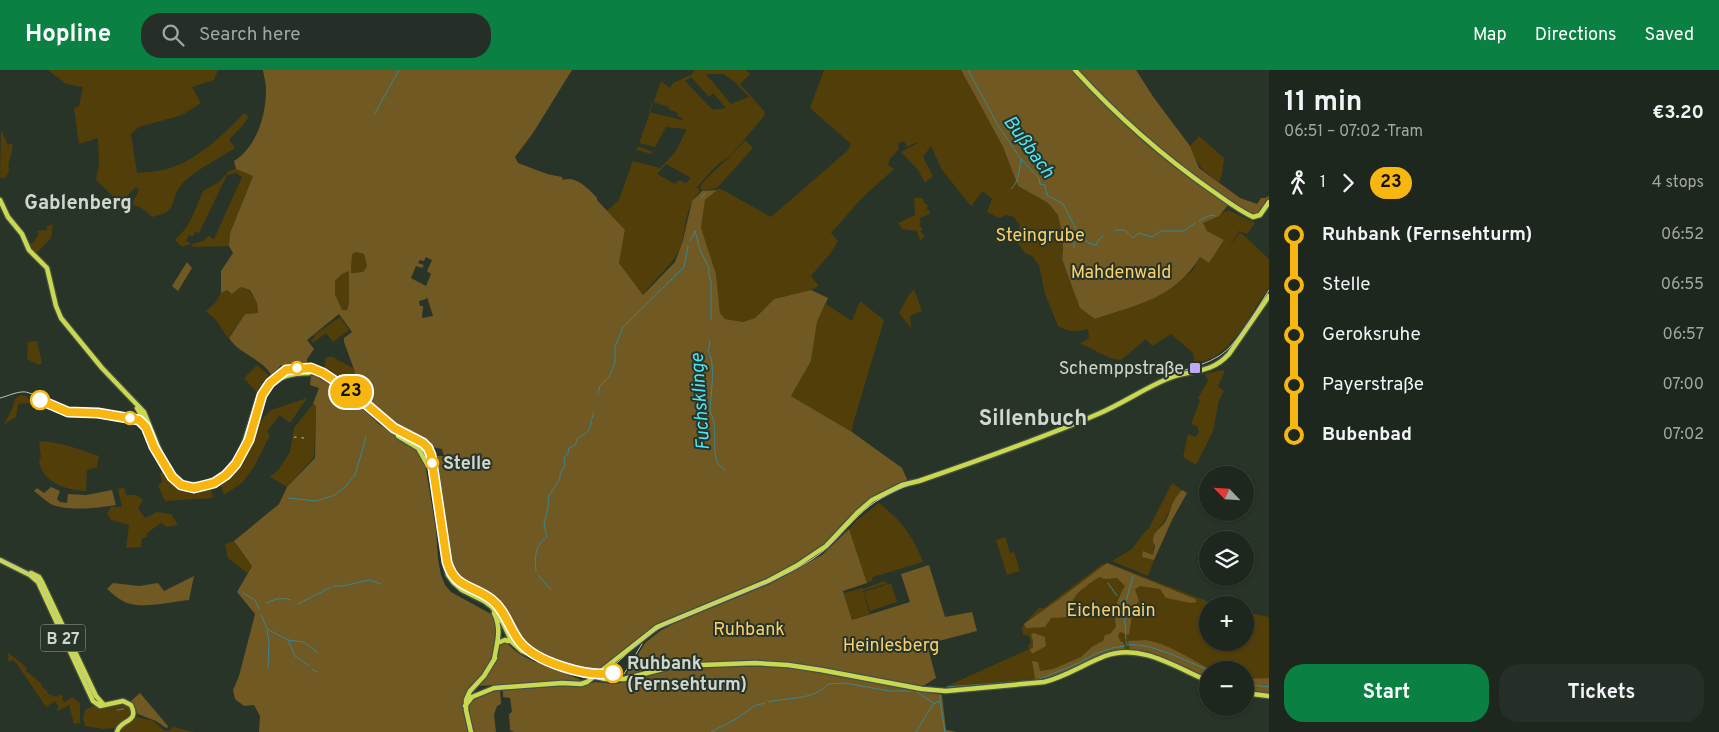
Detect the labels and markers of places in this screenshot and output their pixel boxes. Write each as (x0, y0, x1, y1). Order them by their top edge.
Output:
place label: Schemppstraße (1059, 358, 1184, 381)
unlabelled marker (290, 361, 304, 375)
marker: Schemppstraße (1188, 361, 1202, 375)
unlabelled marker (30, 390, 50, 410)
unlabelled marker (123, 411, 137, 425)
place label: Stelle (443, 453, 491, 476)
marker: Stelle (425, 456, 439, 470)
place label: Ruhbank (Fernsehturm) (627, 653, 747, 697)
marker: Ruhbank (Fernsehturm) (603, 663, 623, 683)

